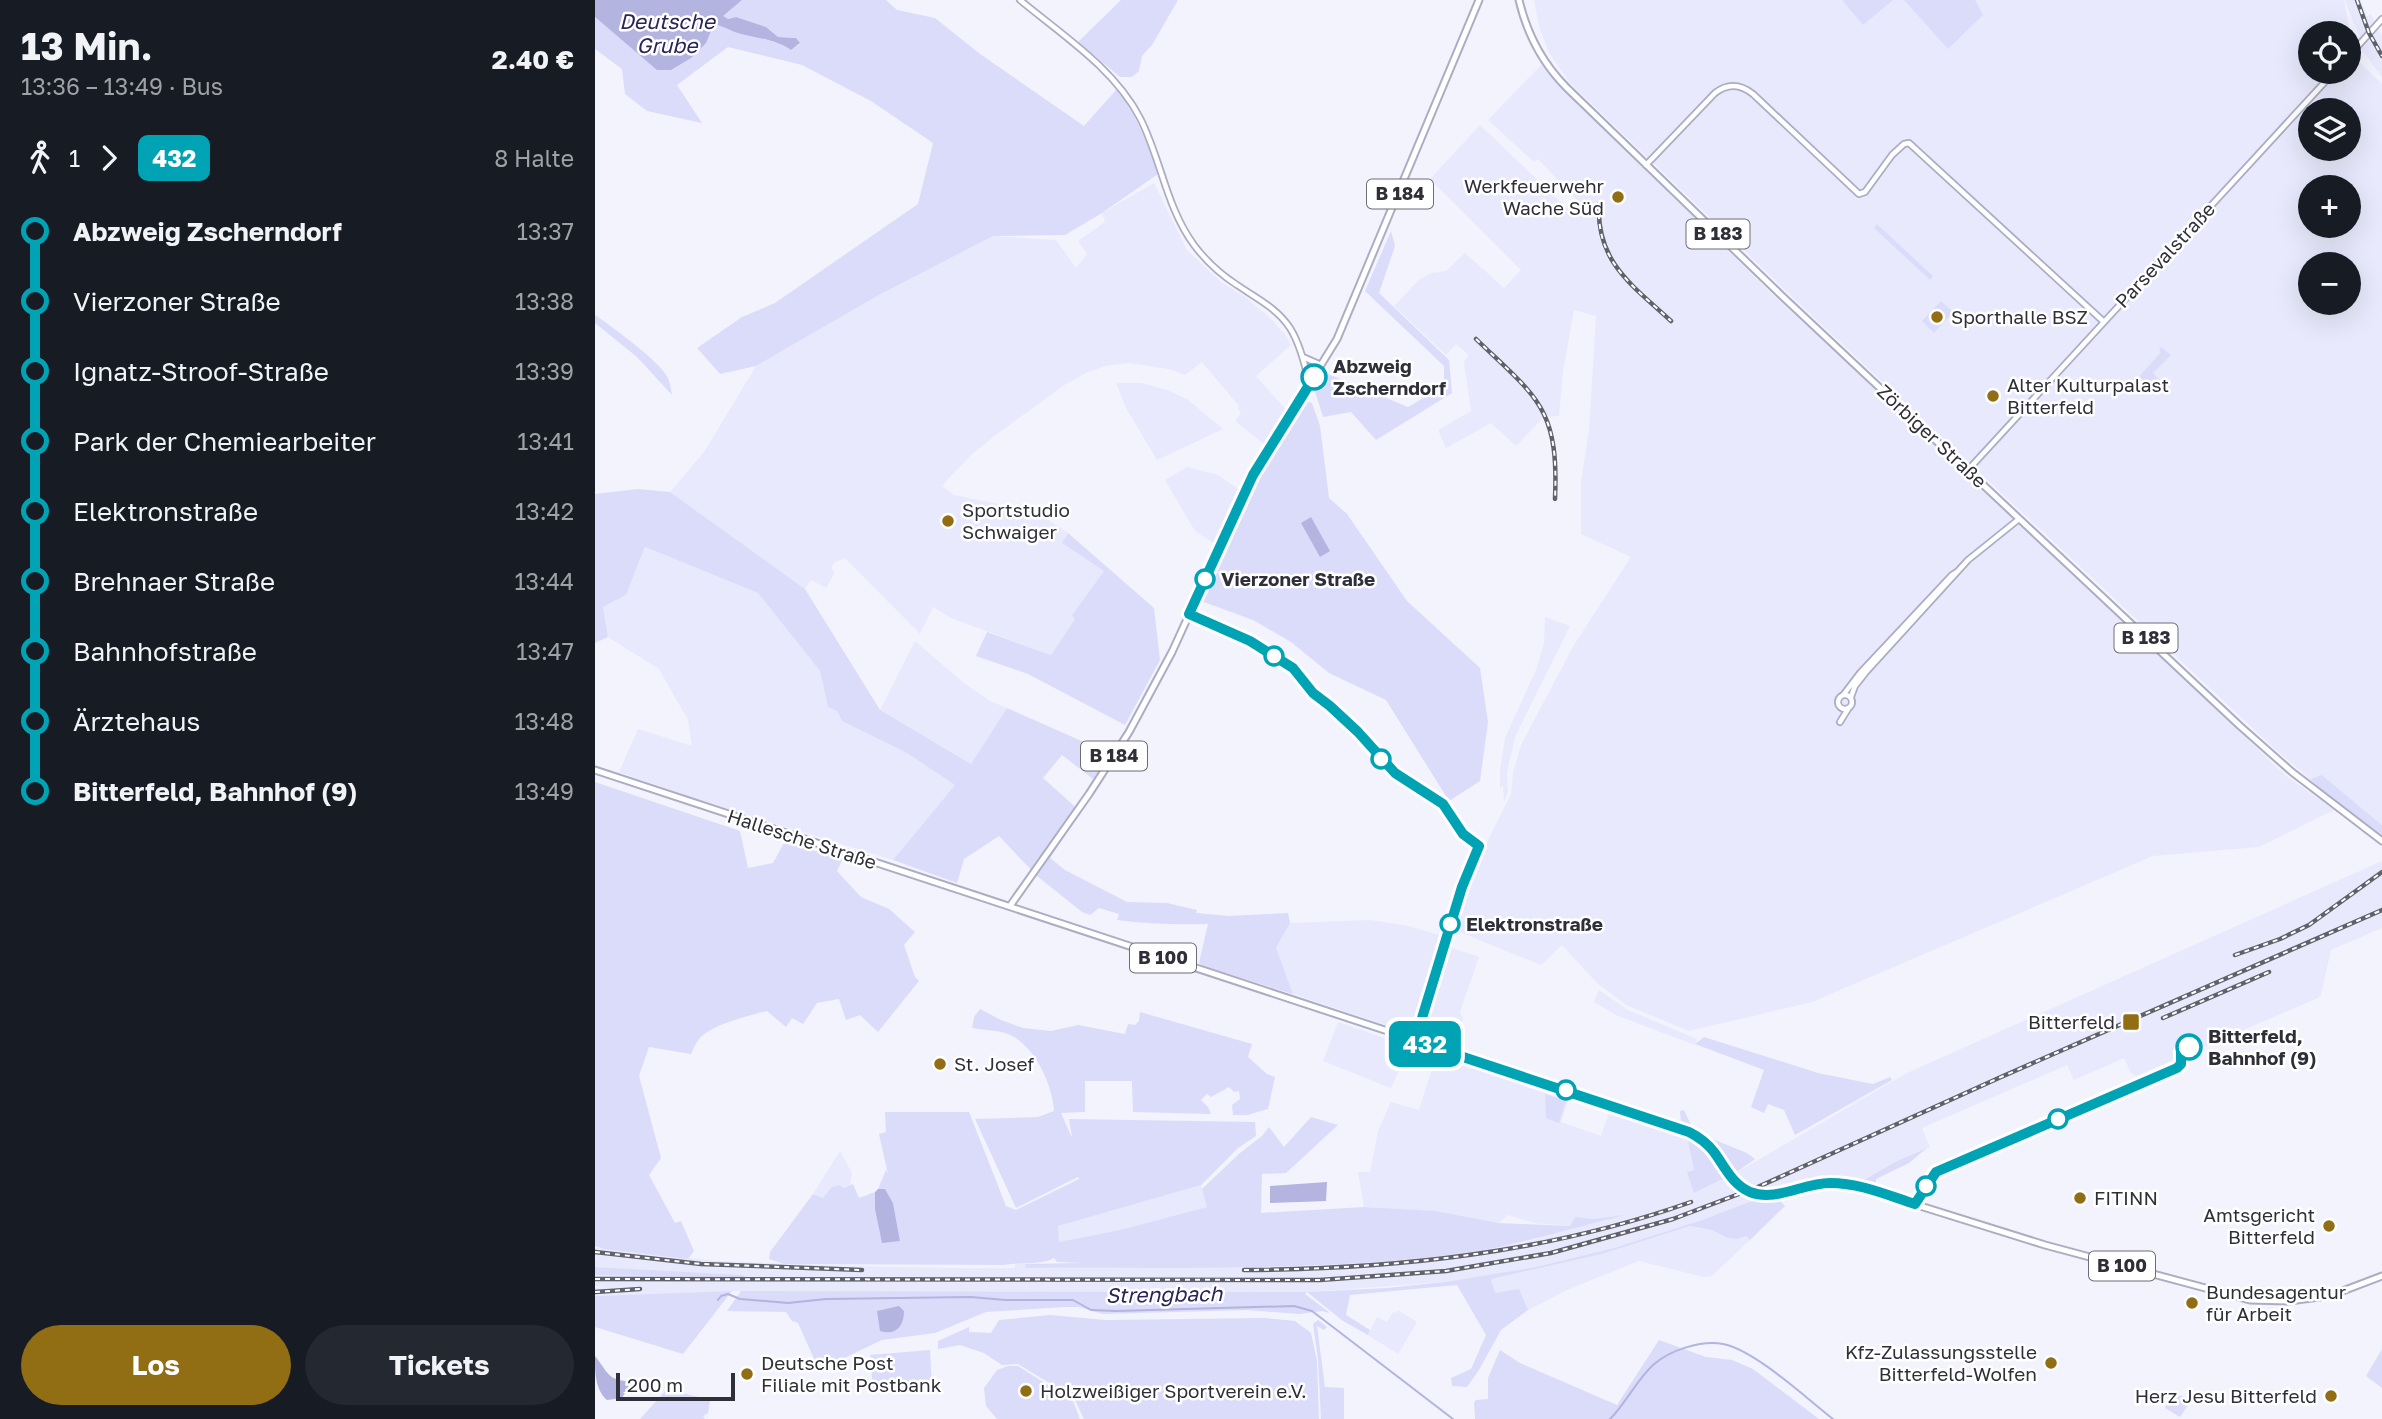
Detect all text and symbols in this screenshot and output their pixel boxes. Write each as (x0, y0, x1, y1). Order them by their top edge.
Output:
water label: Deutsche Grube (619, 8, 717, 58)
map controls (2298, 21, 2361, 315)
button: locate (2298, 21, 2361, 84)
text: 13 Min. (21, 23, 153, 68)
text: 2.40 € (492, 44, 574, 75)
text: 13:36 – 13:49 · Bus (21, 72, 223, 100)
button: layers (2298, 98, 2361, 161)
icon: walk (21, 139, 59, 177)
icon: forward (90, 139, 128, 177)
text: 432 (152, 143, 196, 172)
text: 1 (69, 144, 80, 172)
text: 8 Halte (494, 144, 574, 172)
place label: Werkfeuerwehr Wache Süd (1464, 174, 1605, 219)
button: + (2298, 175, 2361, 238)
road number: B 184 (1367, 180, 1433, 209)
marker: Werkfeuerwehr Wache Süd (1610, 189, 1626, 205)
street label: Parsevalstraße (2110, 197, 2219, 312)
text: Abzweig Zscherndorf (73, 216, 342, 247)
text: 13:37 (517, 217, 574, 245)
road number: B 183 (1687, 220, 1749, 248)
button: − (2298, 252, 2361, 315)
text: Vierzoner Straße (73, 286, 281, 317)
text: 13:38 (515, 287, 574, 315)
place label: Sporthalle BSZ (1951, 305, 2088, 328)
marker: Sporthalle BSZ (1929, 309, 1945, 325)
place label: Abzweig Zscherndorf (1333, 354, 1446, 399)
text: Ignatz-Stroof-Straße (73, 356, 329, 387)
text: 13:39 (515, 357, 574, 385)
marker: Abzweig Zscherndorf (1301, 364, 1327, 390)
place label: Alter Kulturpalast Bitterfeld (2007, 373, 2169, 418)
street label: Zörbiger Straße (1873, 379, 1992, 492)
marker: Alter Kulturpalast Bitterfeld (1985, 388, 2001, 404)
text: Park der Chemiearbeiter (73, 426, 376, 457)
text: 13:41 (517, 427, 574, 455)
text: Elektronstraße (73, 496, 258, 527)
text: 13:42 (515, 497, 574, 525)
place label: Sportstudio Schwaiger (962, 498, 1070, 543)
marker: Sportstudio Schwaiger (940, 513, 956, 529)
text: Brehnaer Straße (73, 566, 275, 597)
text: 13:44 (514, 567, 574, 595)
place label: Vierzoner Straße (1221, 567, 1375, 590)
marker: Vierzoner Straße (1195, 569, 1215, 589)
road number: B 183 (2115, 624, 2177, 652)
text: Bahnhofstraße (73, 636, 257, 667)
text: 13:47 (516, 637, 574, 665)
unlabelled marker (1264, 646, 1284, 666)
text: Ärztehaus (73, 706, 200, 737)
text: 13:48 (514, 707, 574, 735)
road number: B 184 (1081, 742, 1147, 770)
unlabelled marker (1371, 749, 1391, 769)
text: Bitterfeld, Bahnhof (9) (73, 776, 357, 807)
text: 13:49 (515, 777, 574, 805)
street label: Hallesche Straße (725, 804, 880, 873)
place label: Elektronstraße (1466, 912, 1603, 935)
marker: Elektronstraße (1440, 914, 1460, 934)
road number: B 100 (1130, 944, 1196, 973)
place label: Bitterfeld (2028, 1010, 2115, 1033)
marker: Bitterfeld (2121, 1012, 2141, 1032)
line badge: 432 (1385, 1021, 1465, 1067)
place label: Bitterfeld, Bahnhof (9) (2208, 1024, 2316, 1069)
text: 432 (1403, 1029, 1447, 1058)
marker: Bitterfeld, Bahnhof (9) (2176, 1034, 2202, 1060)
place label: St. Josef (954, 1052, 1034, 1075)
marker: St. Josef (932, 1056, 948, 1072)
unlabelled marker (1556, 1080, 1576, 1100)
unlabelled marker (2048, 1109, 2068, 1129)
unlabelled marker (1916, 1176, 1936, 1196)
place label: FITINN (2094, 1186, 2158, 1209)
marker: FITINN (2072, 1190, 2088, 1206)
place label: Amtsgericht Bitterfeld (2203, 1203, 2315, 1248)
marker: Amtsgericht Bitterfeld (2321, 1218, 2337, 1234)
road number: B 100 (2089, 1252, 2155, 1280)
water label: Strengbach (1105, 1280, 1224, 1308)
place label: Bundesagentur für Arbeit (2206, 1280, 2347, 1325)
marker: Bundesagentur für Arbeit (2184, 1295, 2200, 1311)
button: Los (21, 1325, 291, 1405)
button: Tickets (305, 1325, 574, 1405)
place label: Kfz-Zulassungsstelle Bitterfeld-Wolfen (1845, 1340, 2037, 1385)
place label: Deutsche Post Filiale mit Postbank (761, 1351, 942, 1396)
marker: Kfz-Zulassungsstelle Bitterfeld-Wolfen (2043, 1355, 2059, 1371)
marker: Deutsche Post Filiale mit Postbank (739, 1366, 755, 1382)
scale bar (616, 1370, 735, 1402)
text: 200 m (627, 1373, 683, 1396)
place label: Holzweißiger Sportverein e.V. (1040, 1379, 1307, 1402)
marker: Holzweißiger Sportverein e.V. (1018, 1383, 1034, 1399)
place label: Herz Jesu Bitterfeld (2135, 1384, 2317, 1407)
marker: Herz Jesu Bitterfeld (2323, 1388, 2339, 1404)

